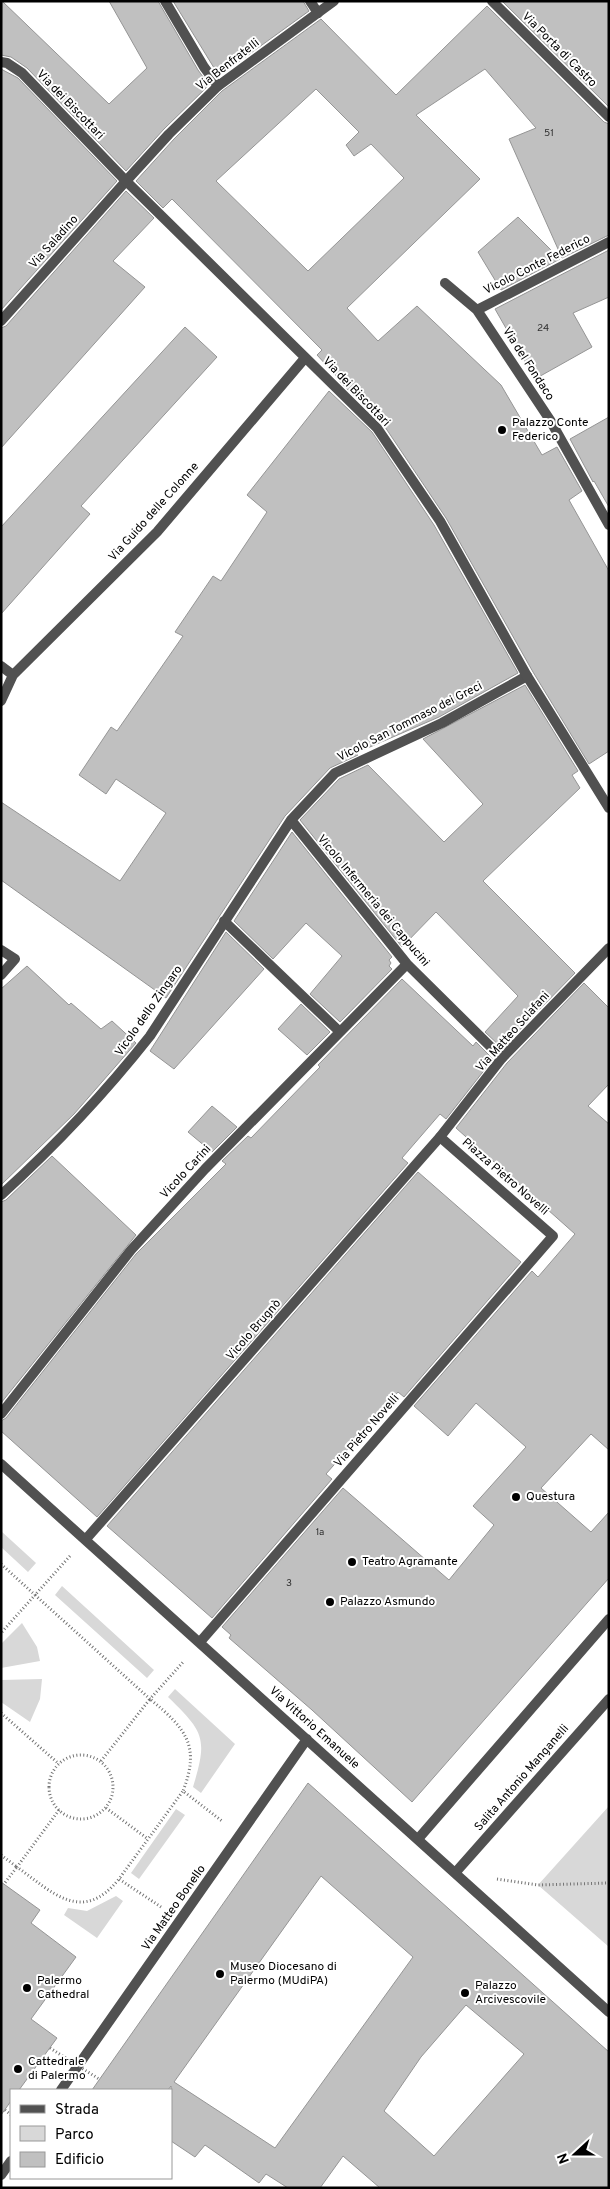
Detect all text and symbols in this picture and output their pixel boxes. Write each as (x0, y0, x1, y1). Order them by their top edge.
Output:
street label: Via Porta di Castro (518, 9, 600, 91)
street label: Via Benfratelli (193, 35, 263, 95)
street label: Via dei Biscottari (33, 67, 107, 143)
house number: 51 (544, 127, 554, 140)
street label: Via Saladino (26, 212, 82, 272)
street label: Vicolo Conte Federico (481, 231, 593, 299)
house number: 24 (537, 322, 549, 335)
street label: Via del Fondaco (498, 324, 558, 404)
street label: Via dei Biscottari (319, 354, 393, 430)
place label: Palazzo Conte Federico (512, 415, 589, 445)
marker: Palazzo Conte Federico (496, 424, 508, 436)
street label: Via Guido delle Colonne (105, 459, 203, 565)
street label: Vicolo San Tommaso dei Greci (335, 678, 485, 766)
street label: Vicolo Infermeria dei Cappucini (313, 832, 433, 970)
street label: Vicolo dello Zingaro (112, 962, 187, 1060)
street label: Via Matteo Sclafani (473, 988, 553, 1076)
street label: Piazza Pietro Novelli (458, 1135, 552, 1219)
street label: Vicolo Carini (157, 1142, 215, 1202)
street label: Vicolo Brugnò (223, 1296, 285, 1364)
street label: Via Pietro Novelli (331, 1391, 403, 1471)
place label: Questura (526, 1489, 575, 1505)
marker: Questura (510, 1491, 522, 1503)
house number: 1a (316, 1526, 324, 1539)
place label: Teatro Agramante (362, 1554, 458, 1570)
marker: Teatro Agramante (346, 1556, 358, 1568)
house number: 3 (286, 1577, 292, 1590)
place label: Palazzo Asmundo (340, 1594, 436, 1610)
marker: Palazzo Asmundo (324, 1596, 336, 1608)
street label: Via Vittorio Emanuele (265, 1683, 363, 1773)
street label: Salita Antonio Manganelli (471, 1721, 573, 1835)
street label: Via Matteo Bonello (138, 1862, 210, 1954)
place label: Museo Diocesano di Palermo (MUdiPA) (230, 1959, 337, 1989)
marker: Museo Diocesano di Palermo (MUdiPA) (214, 1968, 226, 1980)
place label: Palermo Cathedral (37, 1973, 89, 2003)
place label: Palazzo Arcivescovile (475, 1978, 546, 2008)
marker: Palermo Cathedral (21, 1982, 33, 1994)
marker: Palazzo Arcivescovile (459, 1987, 471, 1999)
place label: Cattedrale di Palermo (28, 2054, 86, 2084)
marker: Cattedrale di Palermo (12, 2063, 24, 2075)
legend (10, 2089, 172, 2179)
text: Strada (55, 2101, 99, 2120)
text: Parco (55, 2126, 94, 2145)
north arrow (550, 2129, 600, 2179)
text: N (555, 2150, 574, 2166)
text: Edificio (55, 2151, 104, 2170)

